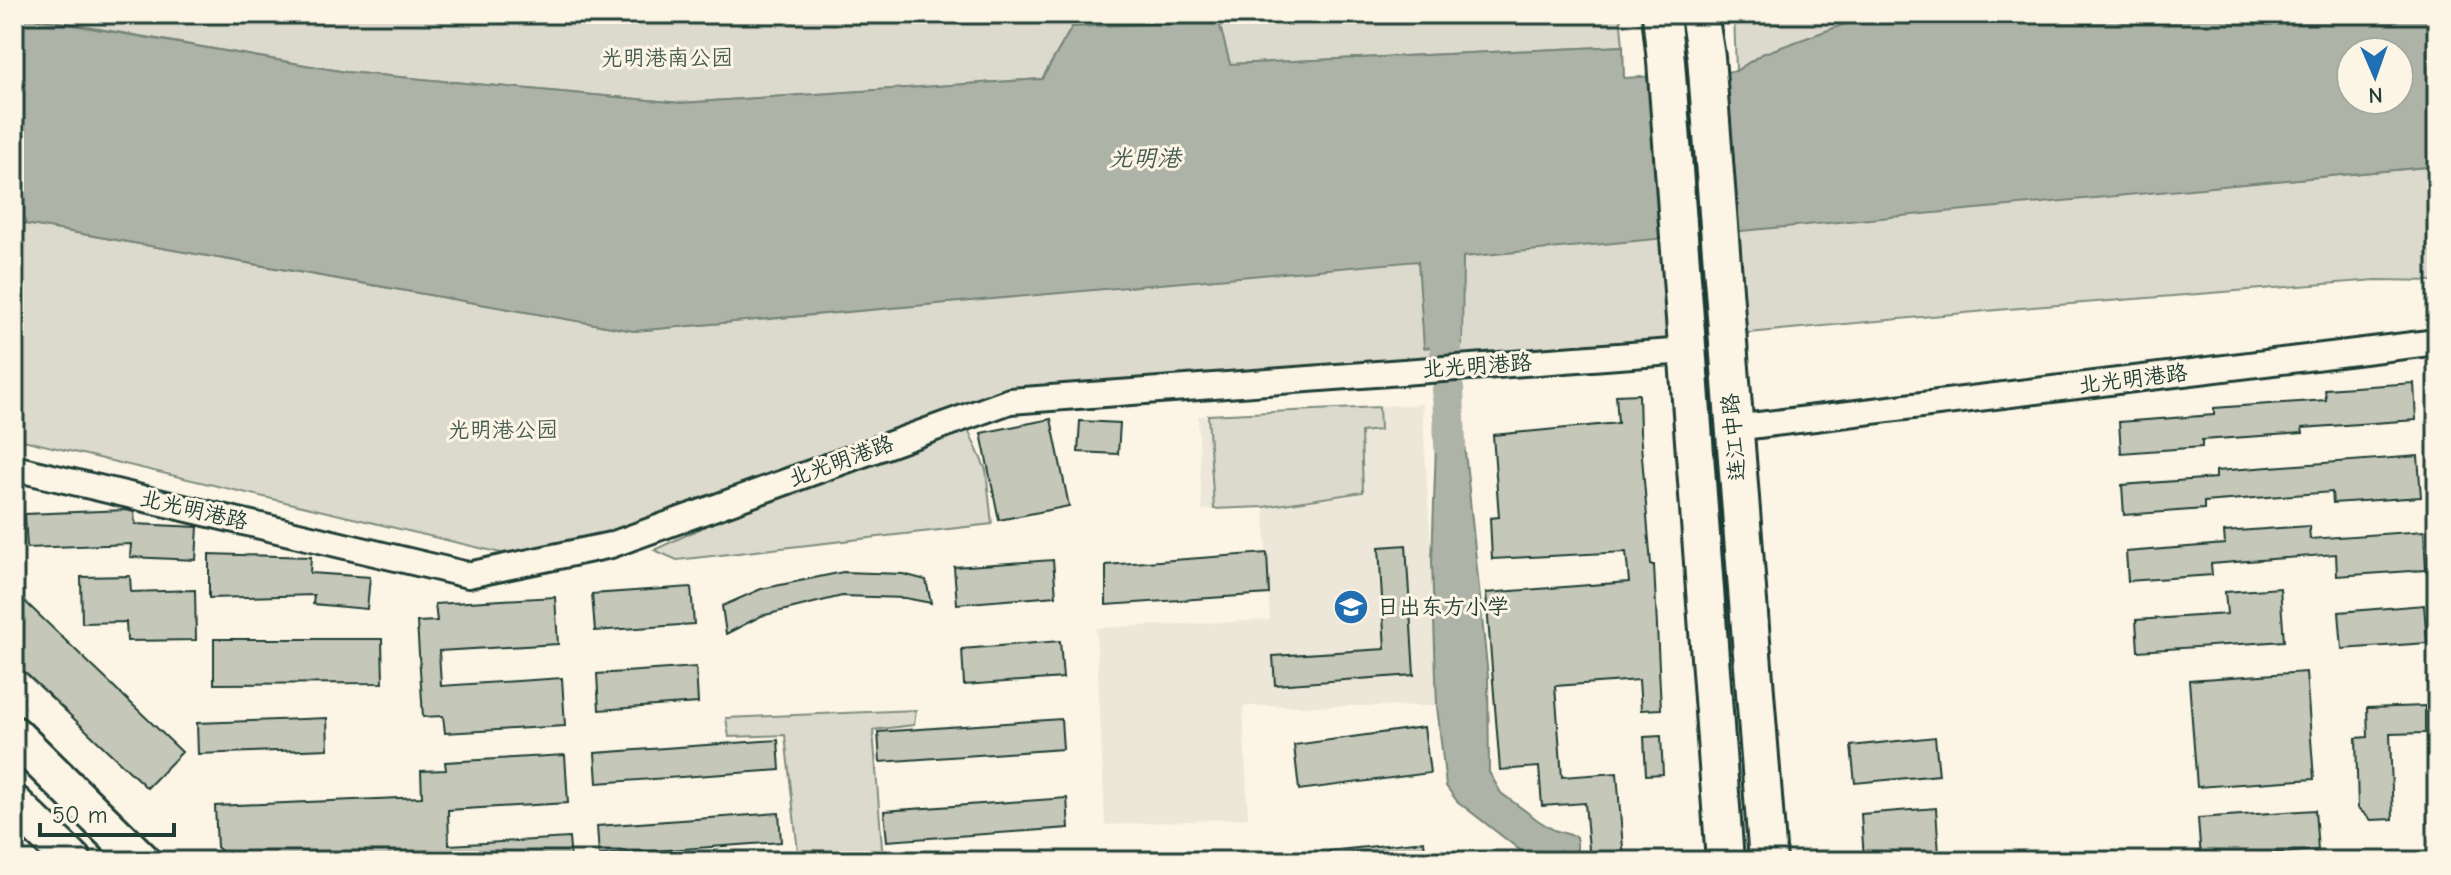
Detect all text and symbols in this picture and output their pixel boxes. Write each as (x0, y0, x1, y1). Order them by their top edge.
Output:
north arrow (2335, 36, 2415, 116)
park label: 光明港南公园 (601, 45, 733, 71)
text: N (2368, 82, 2383, 108)
water label: 光明港 (1109, 144, 1183, 172)
street label: 北光明港路 (1421, 349, 1533, 383)
street label: 北光明港路 (2077, 359, 2189, 399)
street label: 连江中路 (1717, 392, 1751, 482)
park label: 光明港公园 (448, 417, 558, 443)
street label: 北光明港路 (785, 430, 897, 492)
street label: 北光明港路 (137, 485, 251, 535)
school or university icon: 日出东方小学 (1332, 588, 1370, 626)
place label: 日出东方小学 (1377, 594, 1509, 620)
scale bar (40, 787, 174, 837)
text: 50 m (52, 801, 108, 829)

